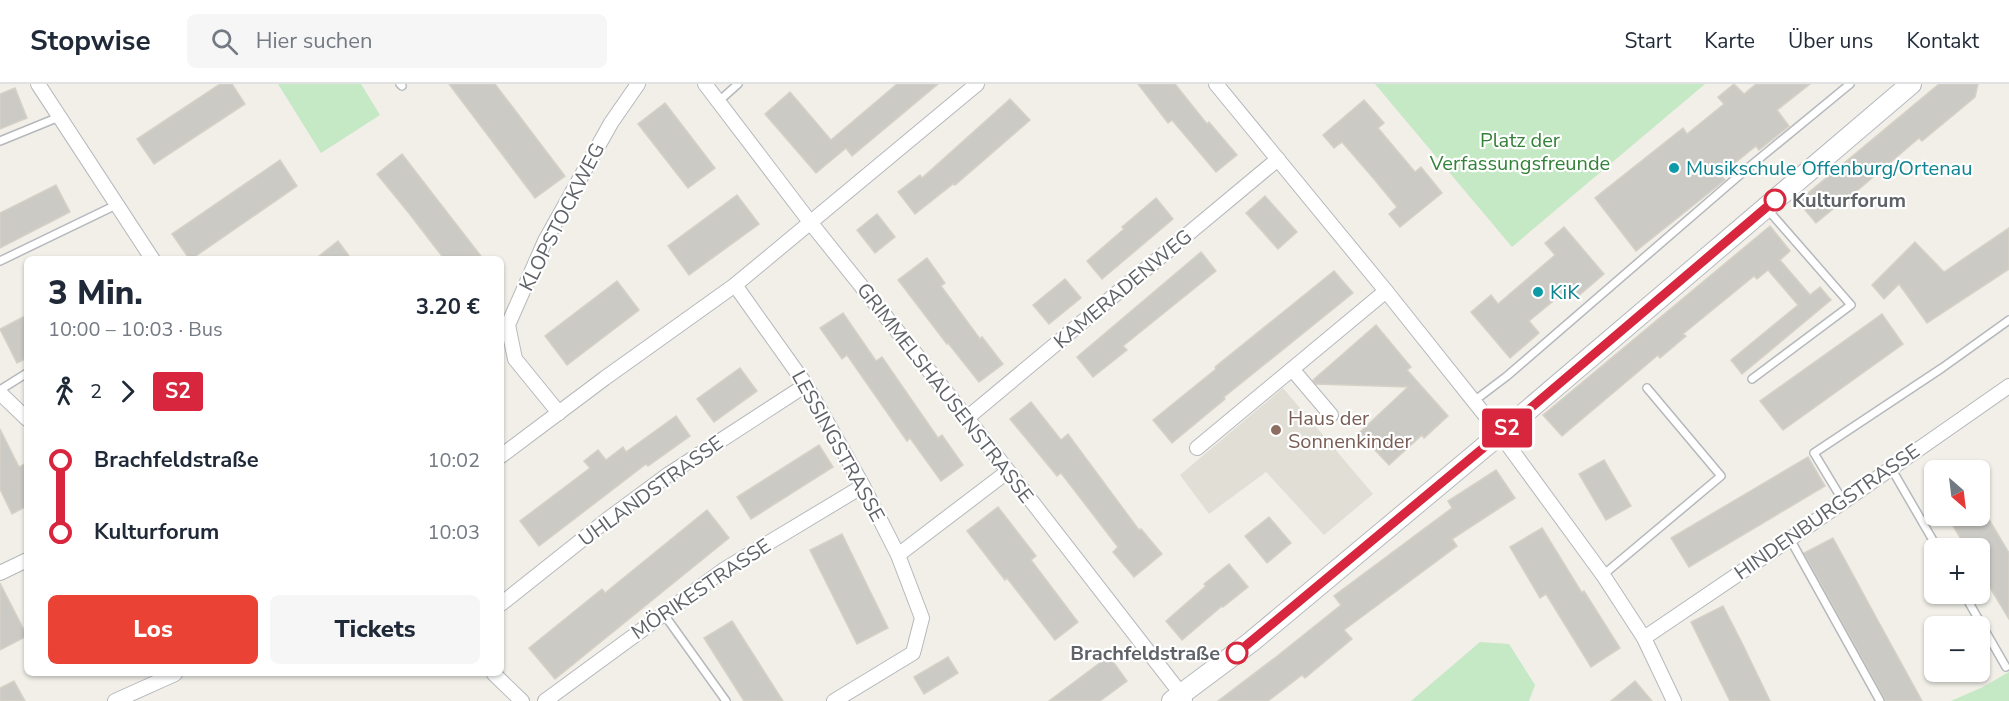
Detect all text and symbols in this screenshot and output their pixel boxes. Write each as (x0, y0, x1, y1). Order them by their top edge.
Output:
search box (187, 14, 607, 68)
text: Stopwise (30, 22, 151, 60)
icon: search (208, 25, 241, 58)
text: Hier suchen (256, 26, 373, 56)
text: Start (1624, 27, 1671, 55)
text: Karte (1704, 27, 1755, 55)
text: Über uns (1788, 27, 1873, 55)
text: Kontakt (1906, 27, 1979, 55)
park label: Platz der Verfassungsfreunde (1429, 127, 1610, 177)
street label: KLOPSTOCKWEG (513, 138, 611, 296)
place label: Musikschule Offenburg/Ortenau (1686, 155, 1972, 182)
marker: Musikschule Offenburg/Ortenau (1667, 161, 1681, 175)
place label: Kulturforum (1792, 187, 1906, 214)
marker: Kulturforum (1764, 189, 1786, 211)
street label: KAMERADENWEG (1048, 223, 1198, 355)
text: 3 Min. (48, 271, 143, 316)
street label: GRIMMELSHAUSENSTRASSE (850, 277, 1040, 509)
place label: KiK (1550, 279, 1580, 306)
marker: KiK (1531, 285, 1545, 299)
text: 3.20 € (416, 292, 480, 322)
text: 10:00 – 10:03 · Bus (48, 316, 223, 343)
street label: LESSINGSTRASSE (785, 365, 891, 527)
icon: walk (48, 375, 81, 408)
icon: forward (111, 375, 144, 408)
text: S2 (165, 377, 191, 405)
text: 2 (90, 378, 102, 405)
place label: Haus der Sonnenkinder (1288, 405, 1412, 455)
line badge: S2 (1480, 408, 1534, 448)
text: S2 (1494, 414, 1520, 442)
marker: Haus der Sonnenkinder (1269, 423, 1283, 437)
street label: UHLANDSTRASSE (573, 429, 729, 553)
street label: HINDENBURGSTRASSE (1729, 438, 1925, 586)
text: Brachfeldstraße (94, 445, 259, 475)
text: 10:02 (427, 447, 480, 474)
north arrow (1924, 460, 1990, 526)
map controls (1924, 460, 1990, 682)
text: Kulturforum (94, 517, 219, 547)
text: 10:03 (427, 519, 480, 546)
street label: MÖRIKESTRASSE (626, 532, 776, 646)
button: + (1924, 538, 1990, 604)
button: Los (48, 595, 258, 664)
button: Tickets (270, 595, 480, 664)
button: − (1924, 616, 1990, 682)
place label: Brachfeldstraße (1070, 640, 1220, 667)
marker: Brachfeldstraße (1226, 642, 1248, 664)

